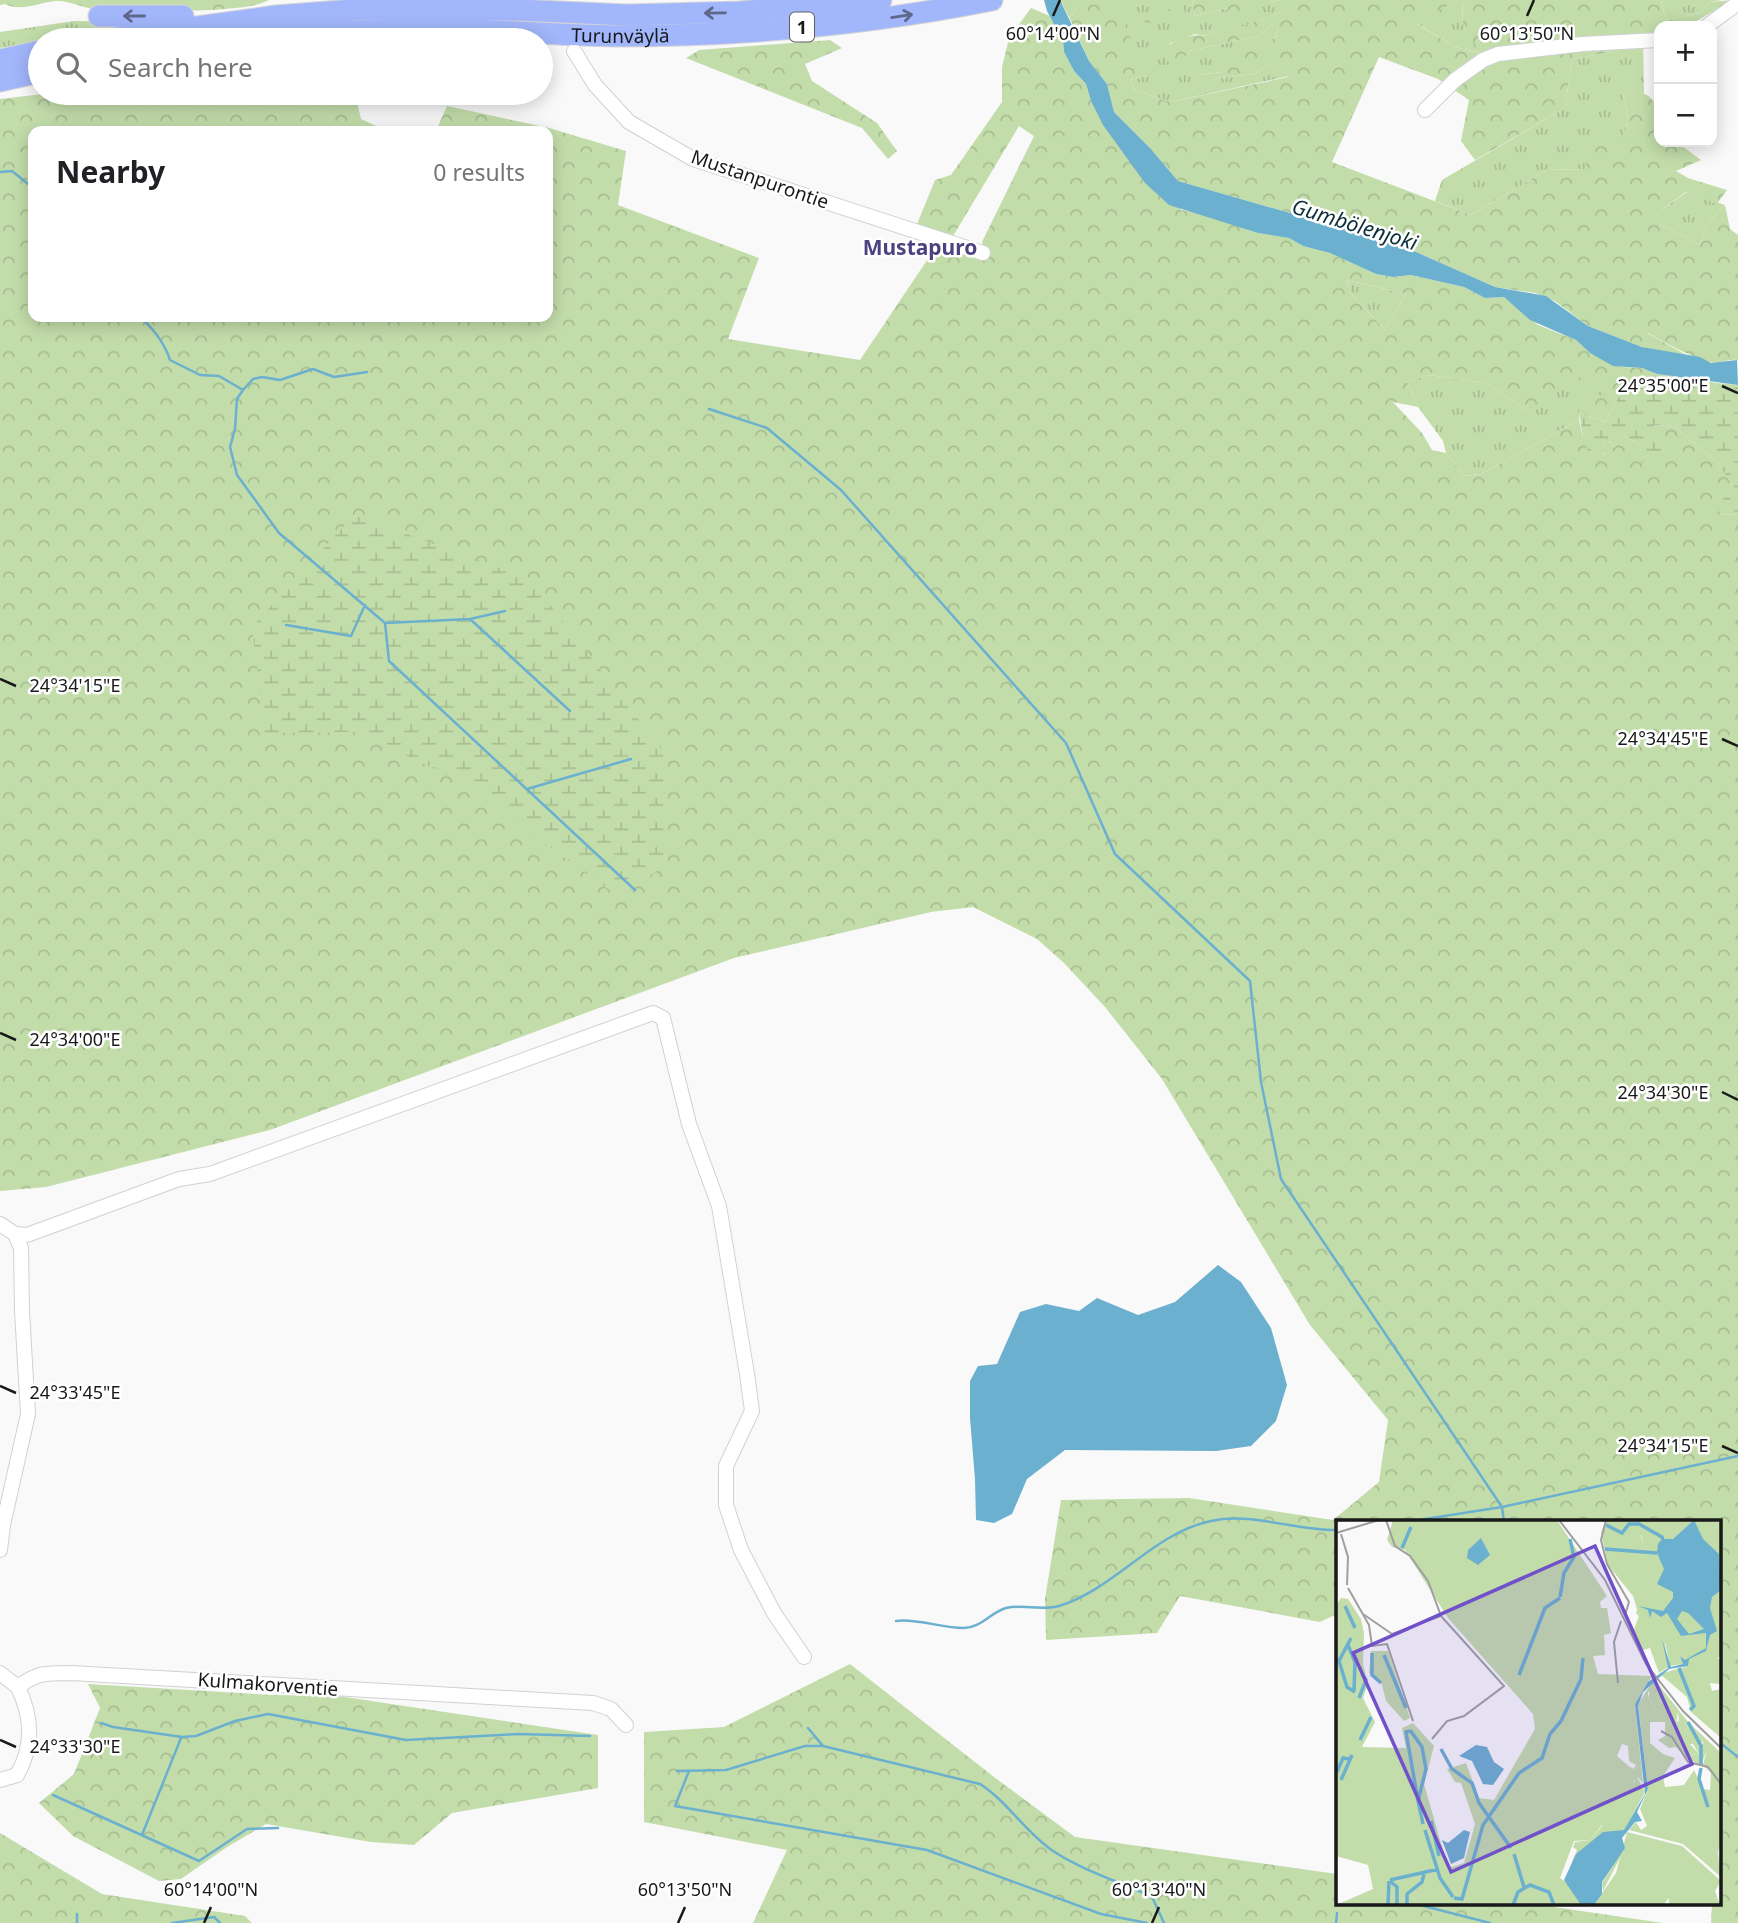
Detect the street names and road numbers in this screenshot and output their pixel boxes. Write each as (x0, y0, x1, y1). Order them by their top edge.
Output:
road number: 1 (790, 12, 814, 42)
street label: Turunväylä (571, 22, 670, 49)
street label: Mustanpurontie (688, 143, 832, 215)
street label: Kulmakorventie (197, 1666, 339, 1702)

